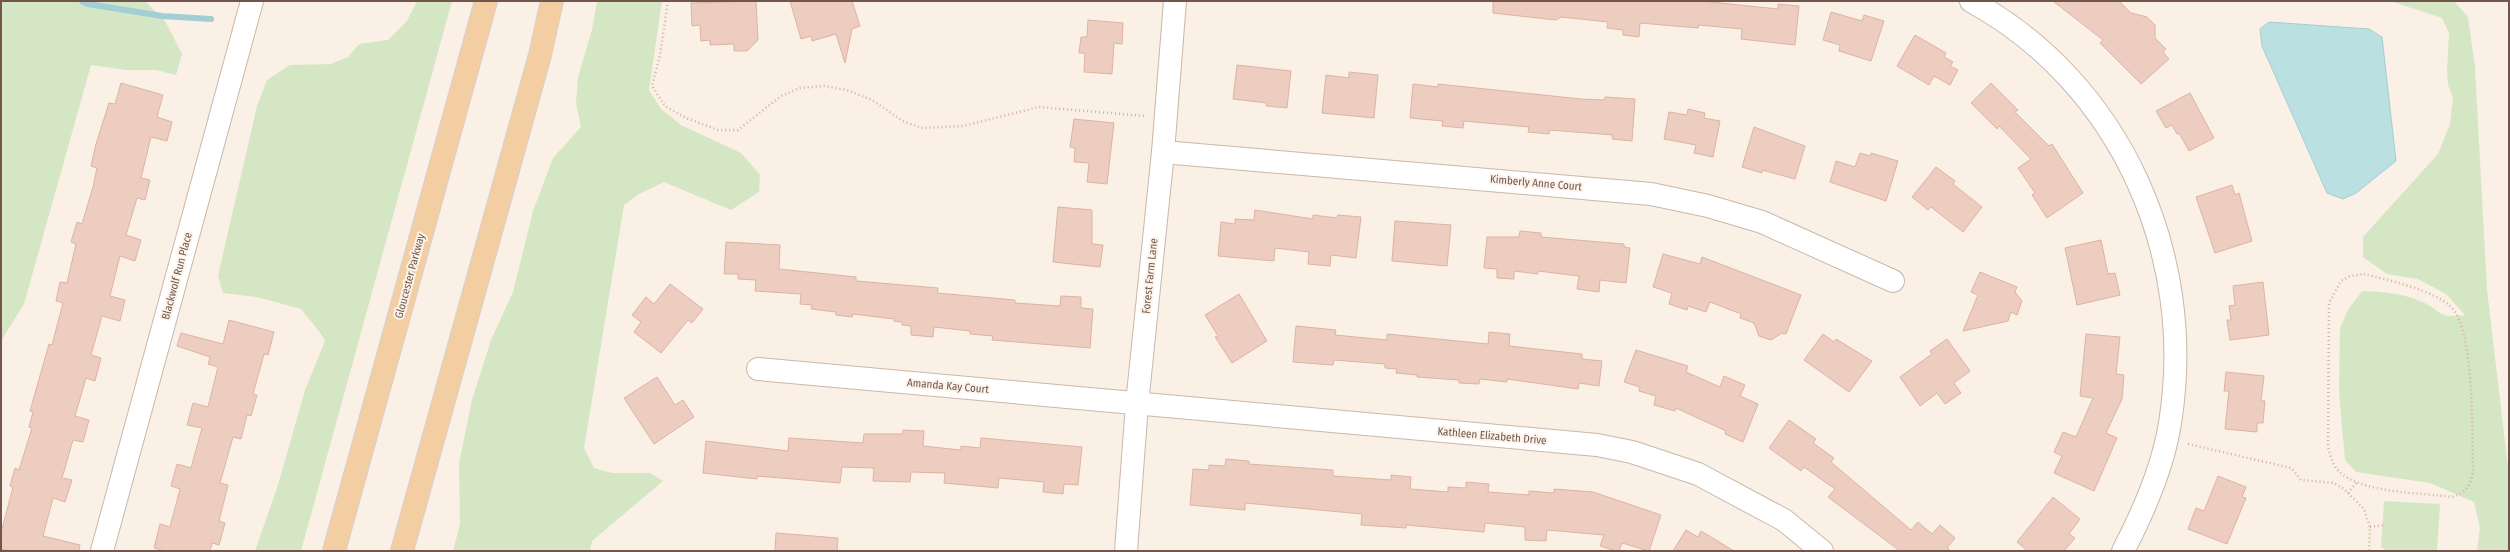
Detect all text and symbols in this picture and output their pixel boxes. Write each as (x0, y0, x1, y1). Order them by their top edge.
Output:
street label: Kimberly Anne Court (1490, 173, 1583, 194)
street label: Blackwolf Run Place (159, 231, 195, 321)
street label: Gloucester Parkway (392, 232, 428, 320)
street label: Forest Farm Lane (1140, 238, 1160, 314)
street label: Amanda Kay Court (907, 376, 990, 396)
street label: Kathleen Elizabeth Drive (1437, 425, 1547, 447)

